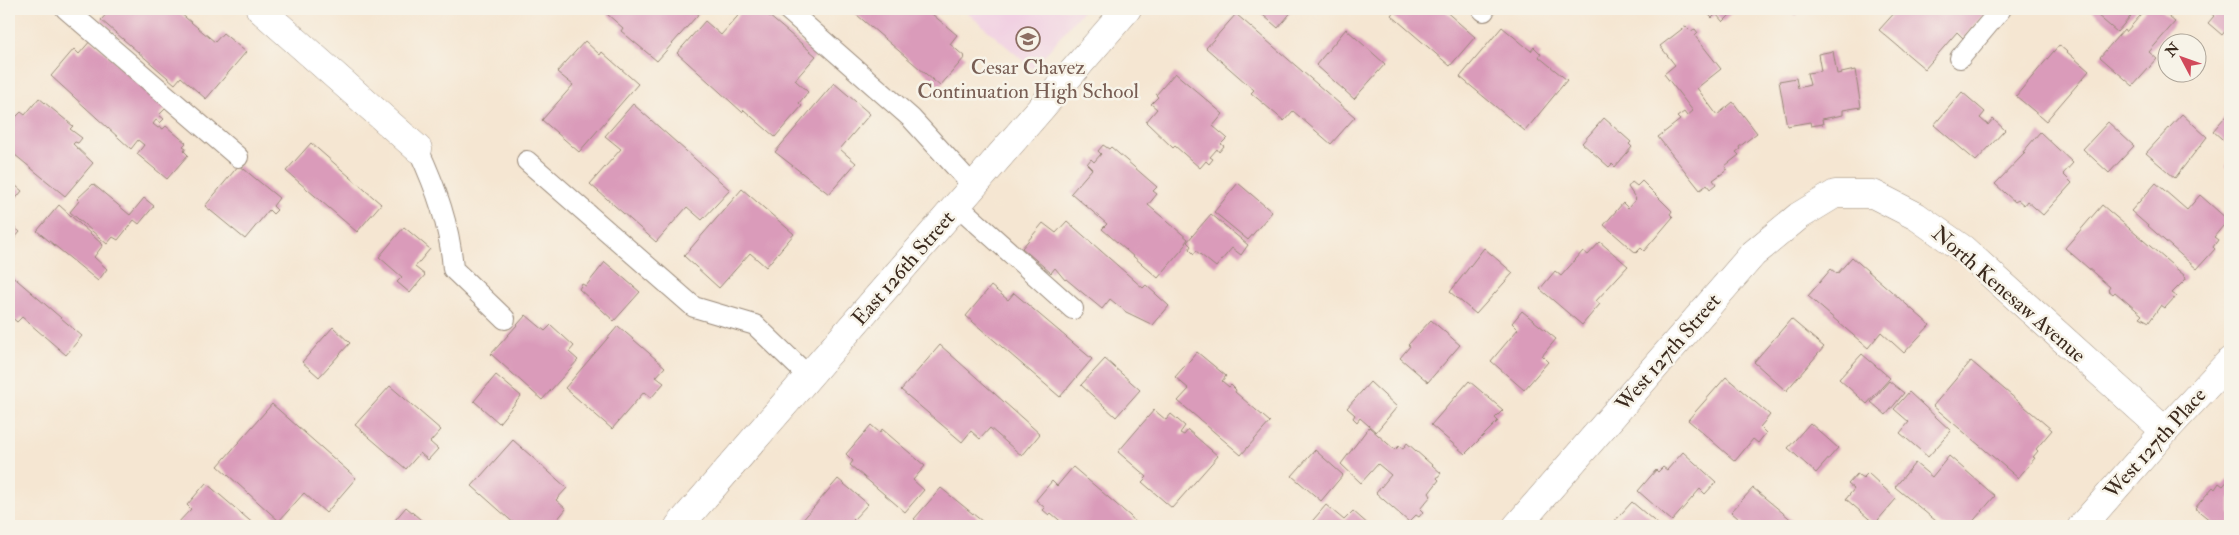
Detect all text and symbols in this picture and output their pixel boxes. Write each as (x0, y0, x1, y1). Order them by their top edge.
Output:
school or university icon: Cesar Chavez Continuation High School (1015, 26, 1041, 52)
north arrow (2156, 32, 2206, 82)
text: N (2161, 39, 2183, 61)
place label: Cesar Chavez Continuation High School (917, 54, 1139, 105)
street label: East 126th Street (846, 205, 961, 331)
street label: North Kenesaw Avenue (1926, 220, 2091, 369)
street label: West 127th Street (1609, 288, 1727, 418)
street label: West 127th Place (2098, 382, 2212, 505)

